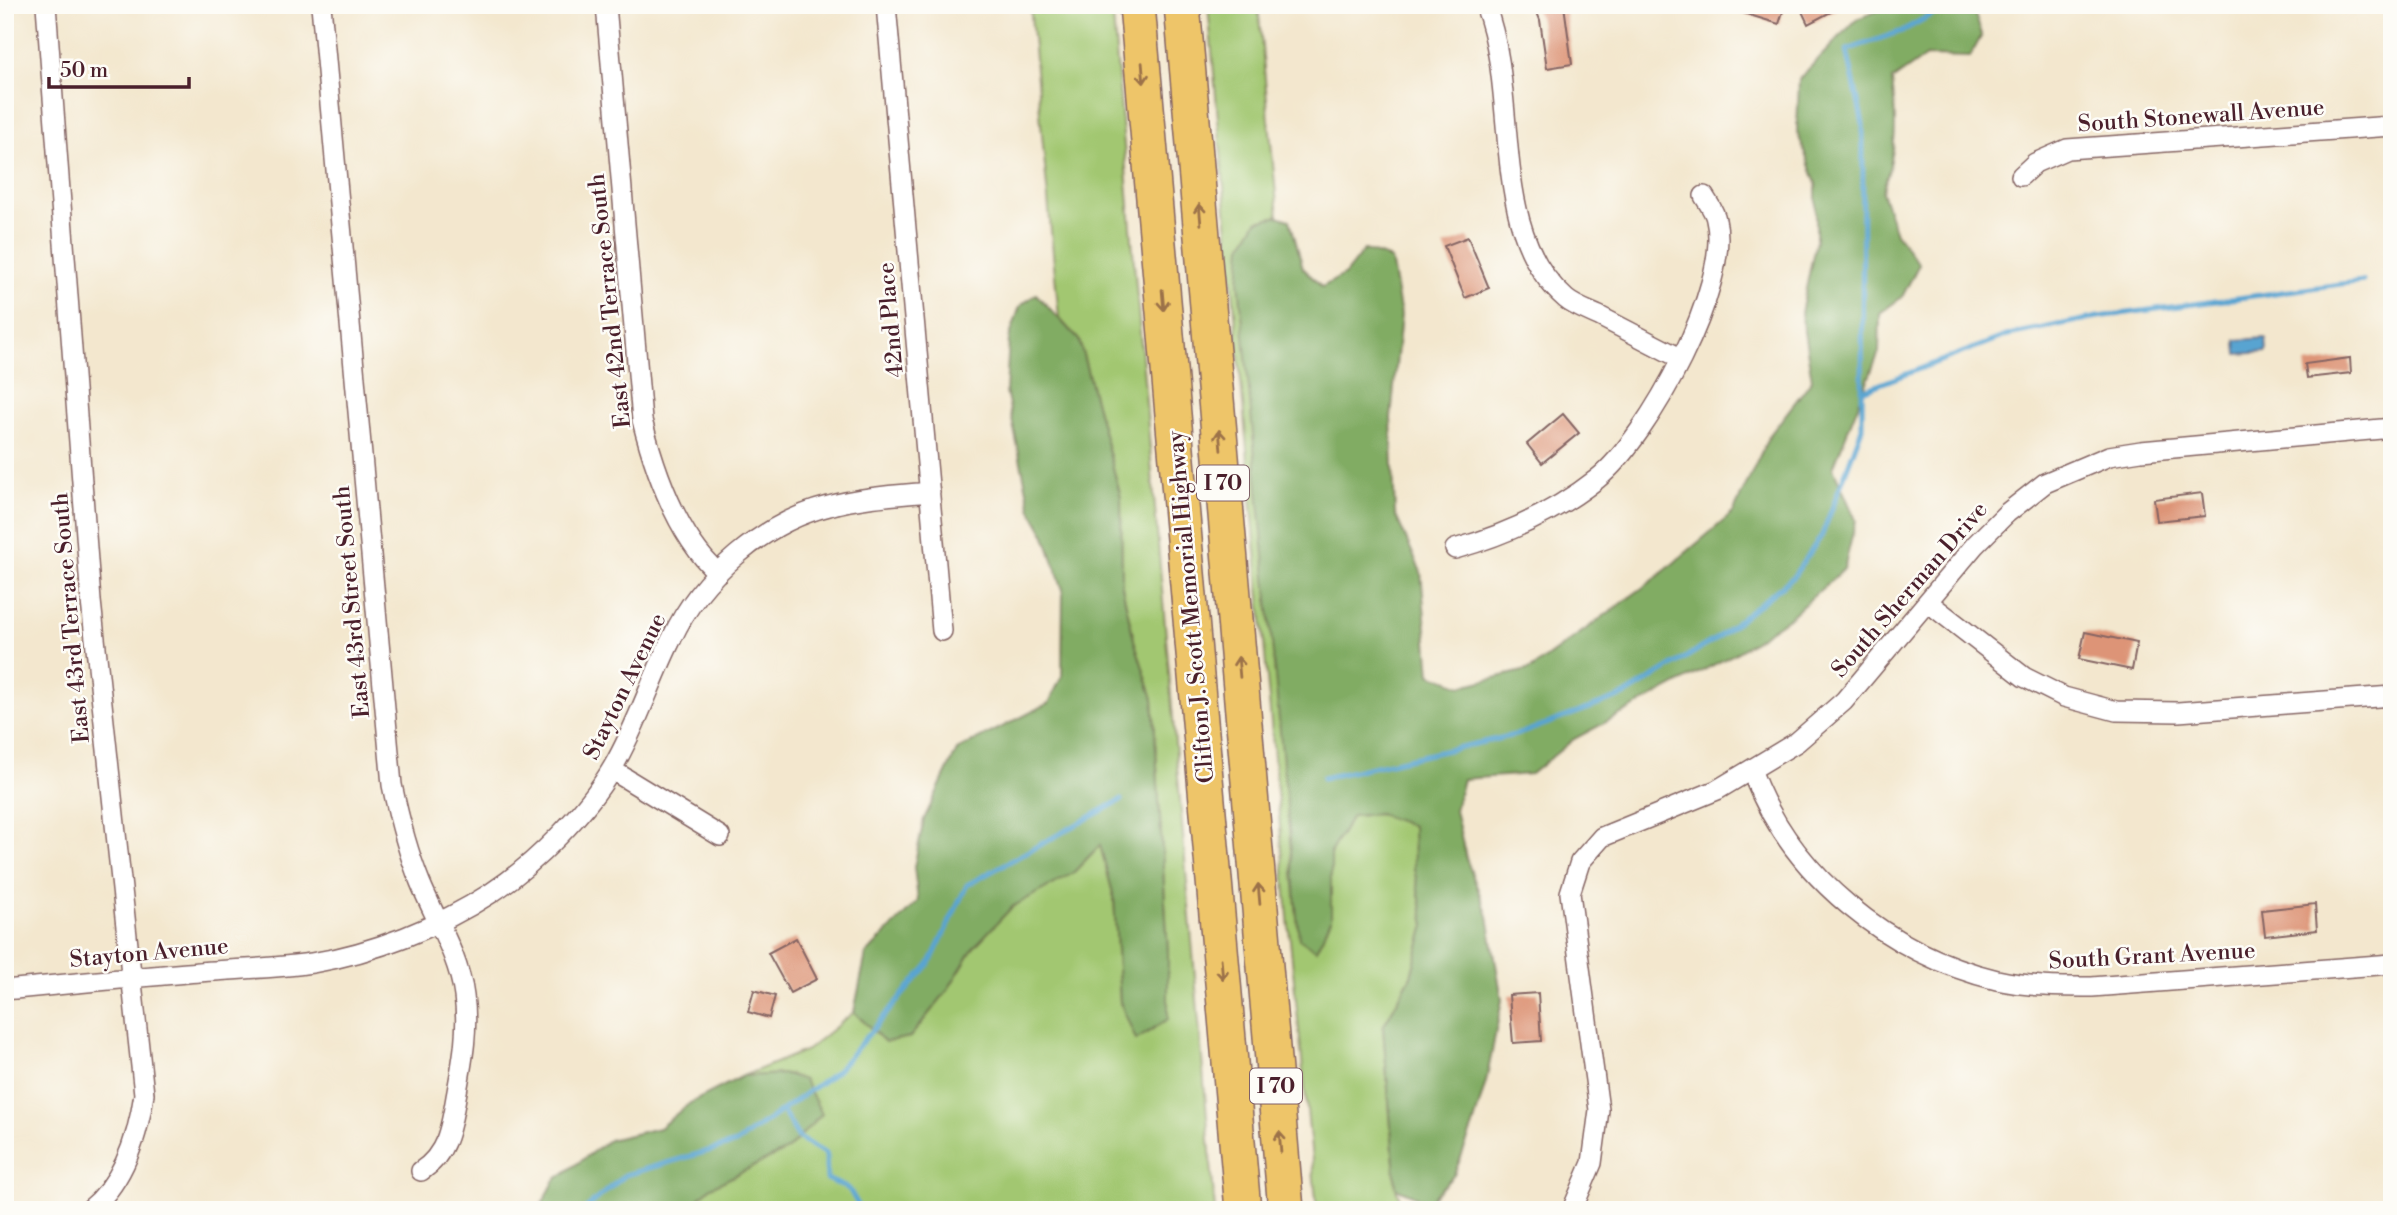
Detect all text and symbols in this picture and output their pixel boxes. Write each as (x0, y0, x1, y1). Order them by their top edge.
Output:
scale bar (49, 46, 189, 90)
text: 50 m (60, 58, 108, 84)
one-way arrow (1137, 61, 1150, 84)
street label: South Stonewall Avenue (2077, 93, 2325, 139)
street label: East 42nd Terrace South (583, 172, 637, 430)
one-way arrow (1193, 203, 1206, 225)
street label: 42nd Place (872, 261, 910, 379)
one-way arrow (1157, 288, 1170, 311)
street label: Clifton J. Scott Memorial Highway (1162, 429, 1220, 784)
one-way arrow (1213, 429, 1226, 452)
road number: I 70 (1197, 466, 1249, 500)
street label: East 43rd Street South (328, 484, 376, 719)
street label: East 43rd Terrace South (46, 491, 96, 744)
street label: South Sherman Drive (1826, 496, 1994, 683)
street label: Stayton Avenue (577, 609, 672, 764)
one-way arrow (1232, 656, 1245, 679)
one-way arrow (1252, 883, 1265, 905)
street label: Stayton Avenue (68, 932, 230, 974)
street label: South Grant Avenue (2048, 937, 2256, 975)
one-way arrow (1216, 957, 1229, 980)
road number: I 70 (1250, 1068, 1302, 1104)
one-way arrow (1273, 1131, 1286, 1154)

